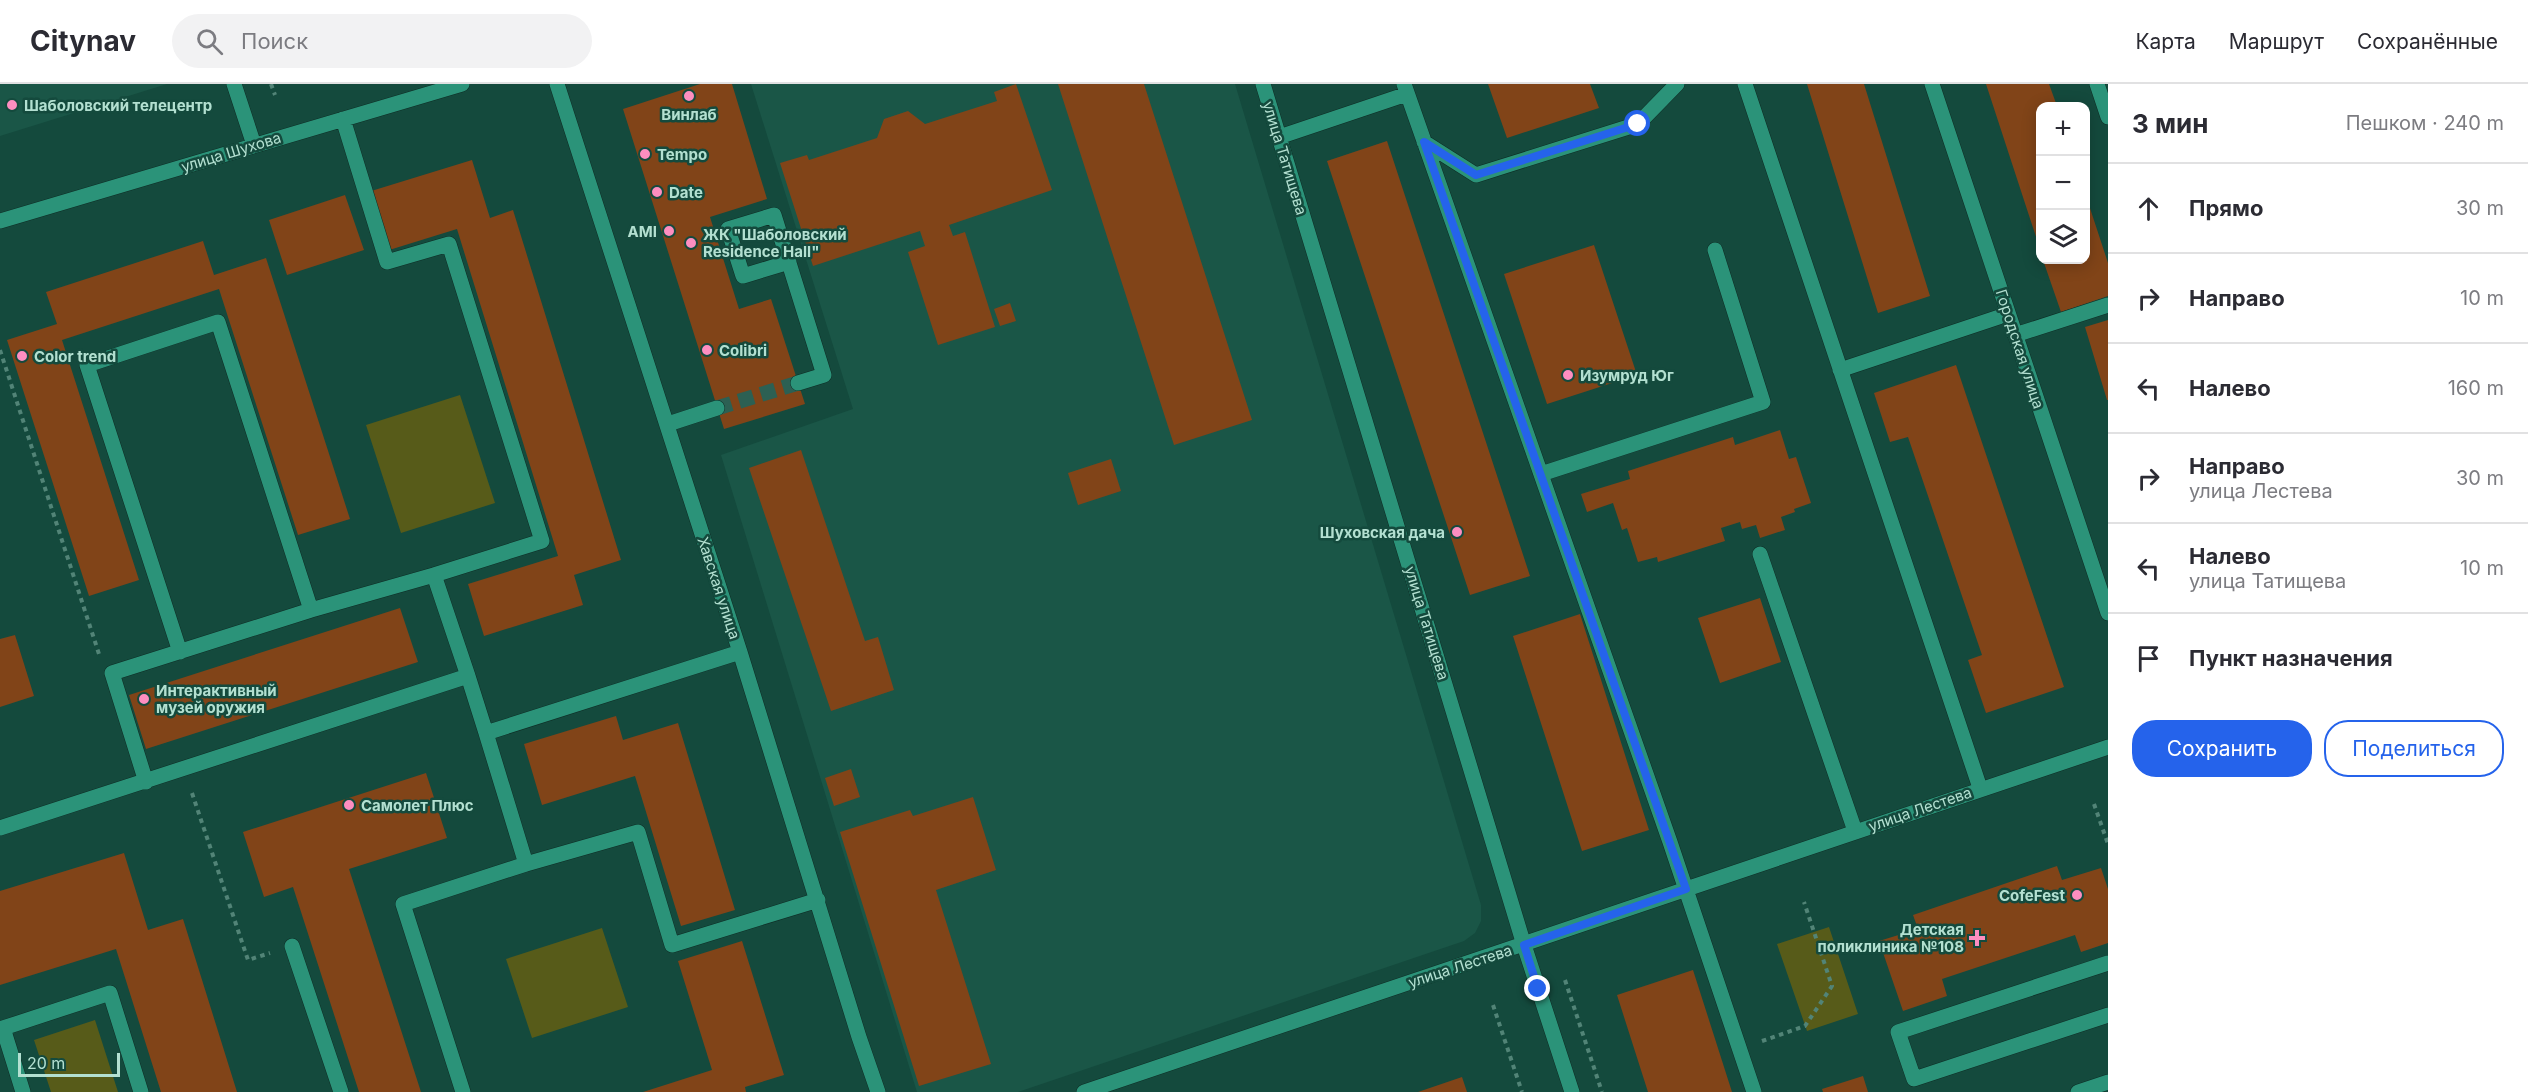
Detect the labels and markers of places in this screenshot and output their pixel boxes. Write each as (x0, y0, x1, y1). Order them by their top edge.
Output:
marker: Винлаб (682, 89, 696, 103)
place label: Шаболовский телецентр (24, 96, 212, 115)
marker: Шаболовский телецентр (5, 98, 19, 112)
place label: Винлаб (661, 105, 717, 124)
place label: Tempo (657, 145, 707, 164)
marker: Tempo (638, 147, 652, 161)
place label: Date (669, 183, 703, 202)
marker: Date (650, 185, 664, 199)
place label: AMI (628, 222, 657, 241)
marker: AMI (662, 224, 676, 238)
place label: ЖК "Шаболовский Residence Hall" (703, 225, 847, 261)
marker: ЖК "Шаболовский Residence Hall" (684, 236, 698, 250)
place label: Colibri (719, 341, 767, 360)
marker: Colibri (700, 343, 714, 357)
place label: Color trend (34, 347, 116, 366)
marker: Color trend (15, 349, 29, 363)
place label: Изумруд Юг (1580, 366, 1674, 385)
marker: Изумруд Юг (1561, 368, 1575, 382)
place label: Шуховская дача (1320, 523, 1445, 542)
marker: Шуховская дача (1450, 525, 1464, 539)
place label: Интерактивный музей оружия (156, 681, 277, 717)
marker: Интерактивный музей оружия (137, 692, 151, 706)
place label: Самолет Плюс (361, 796, 474, 815)
marker: Самолет Плюс (342, 798, 356, 812)
place label: CofeFest (1999, 886, 2065, 905)
marker: CofeFest (2070, 888, 2084, 902)
place label: Детская поликлиника №108 (1818, 920, 1964, 956)
marker: Детская поликлиника №108 (1968, 929, 1986, 947)

